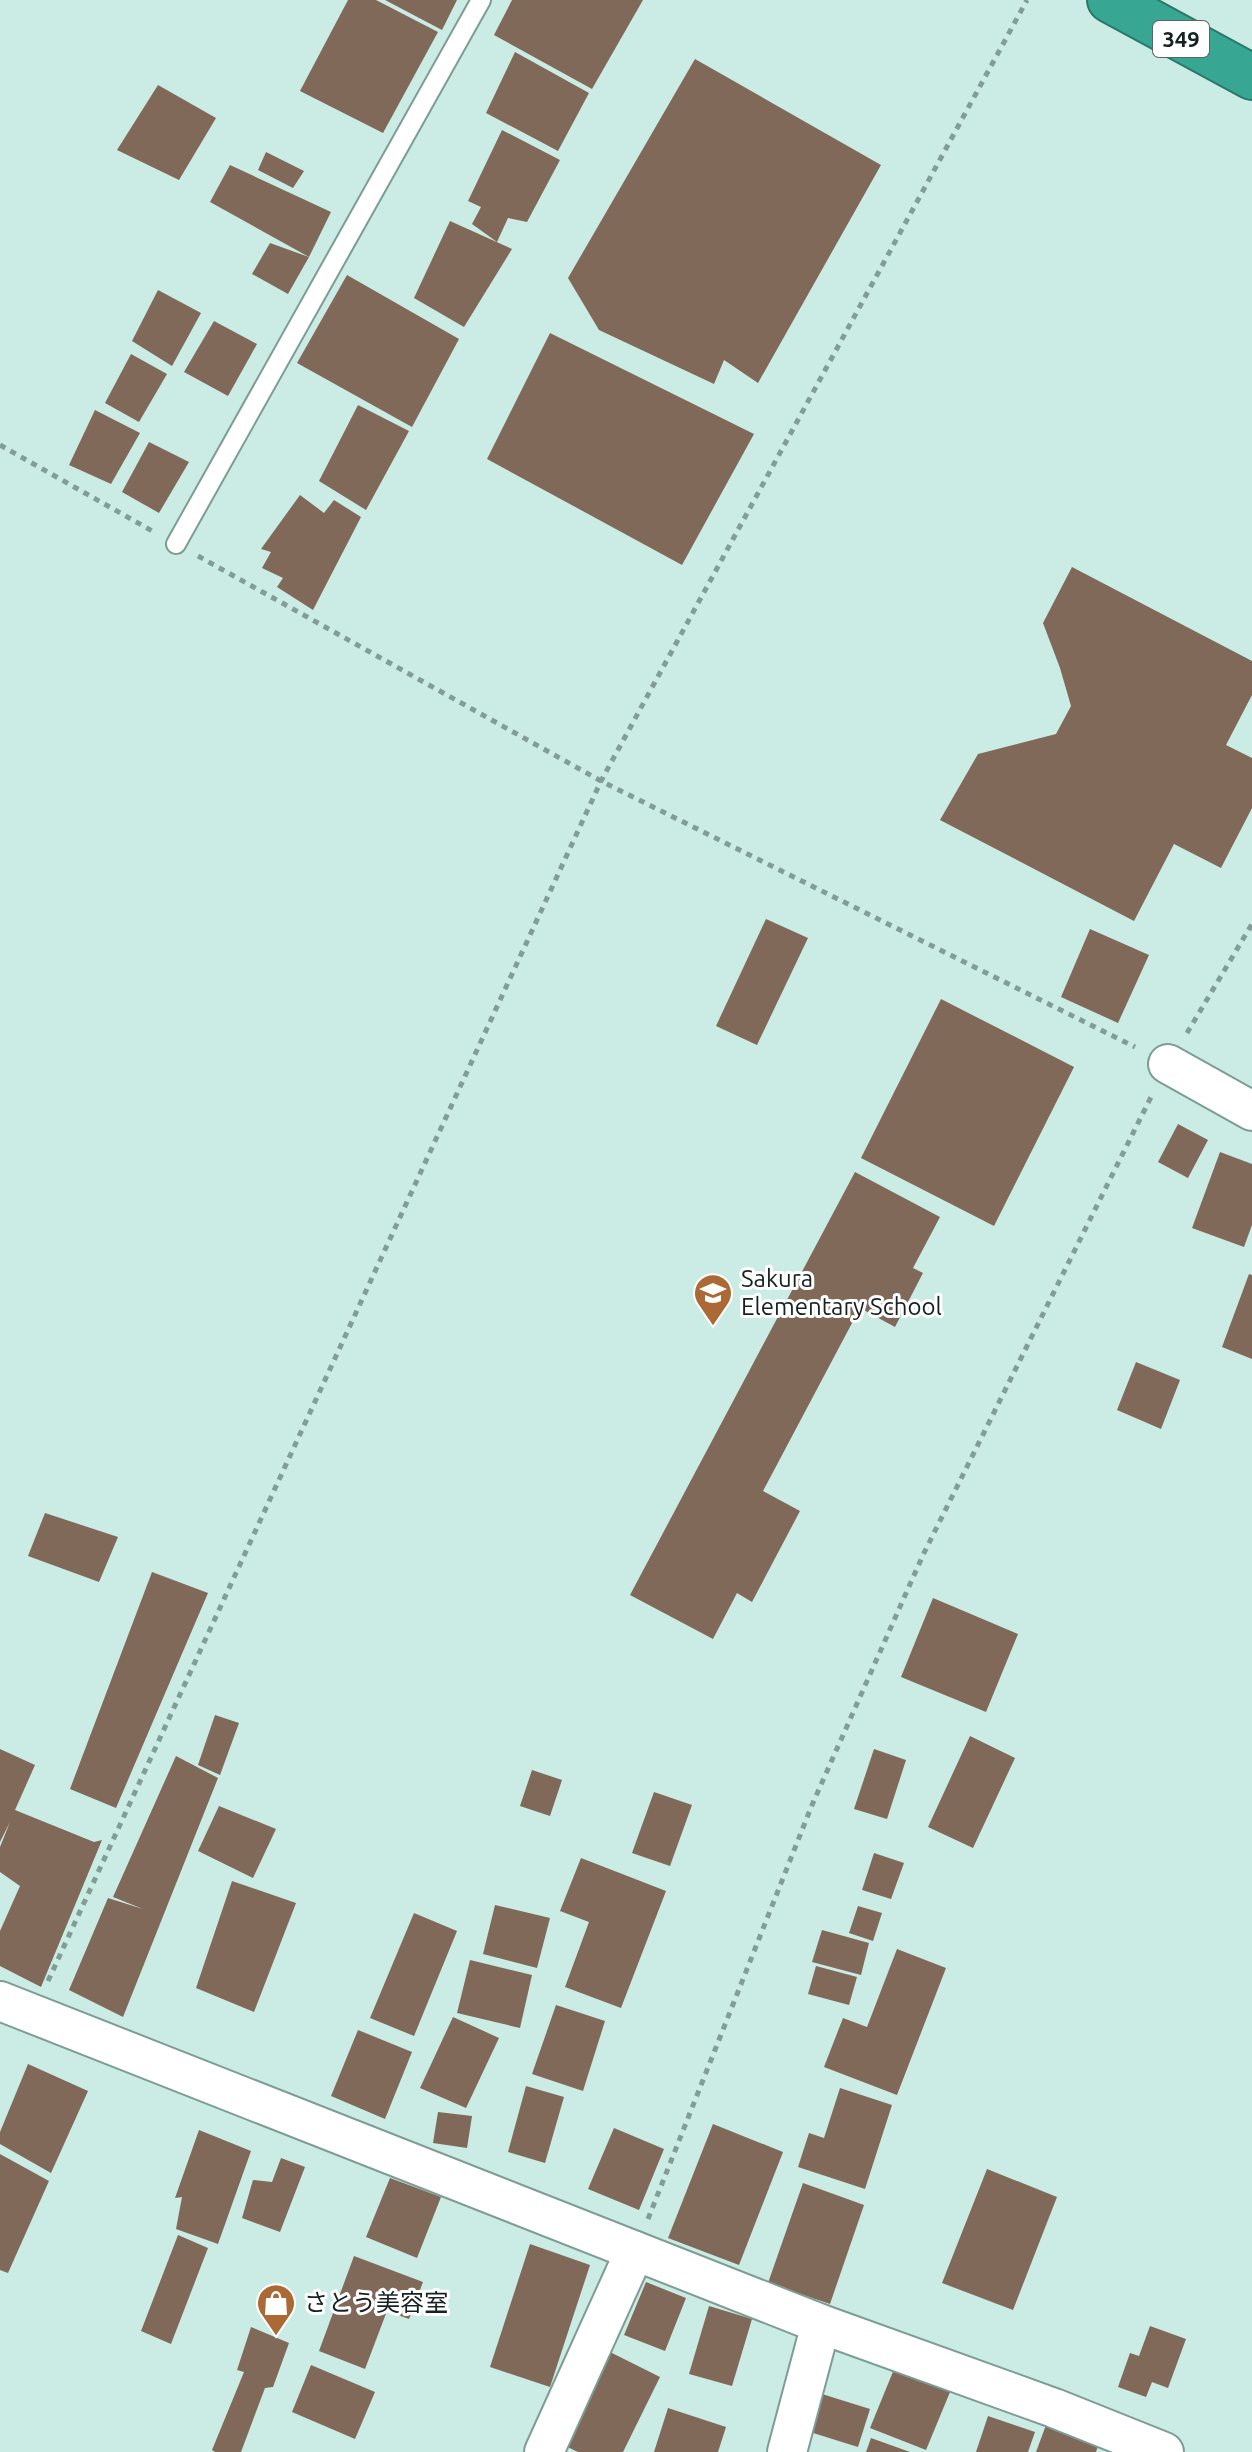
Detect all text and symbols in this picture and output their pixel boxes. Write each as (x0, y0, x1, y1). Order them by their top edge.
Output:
road number: 349 (1153, 21, 1209, 57)
place label: Sakura Elementary School (741, 1265, 942, 1320)
school or university icon: Sakura Elementary School (692, 1272, 734, 1327)
shop icon: さとう美容室 (255, 2282, 297, 2337)
place label: さとう美容室 (304, 2289, 448, 2316)

